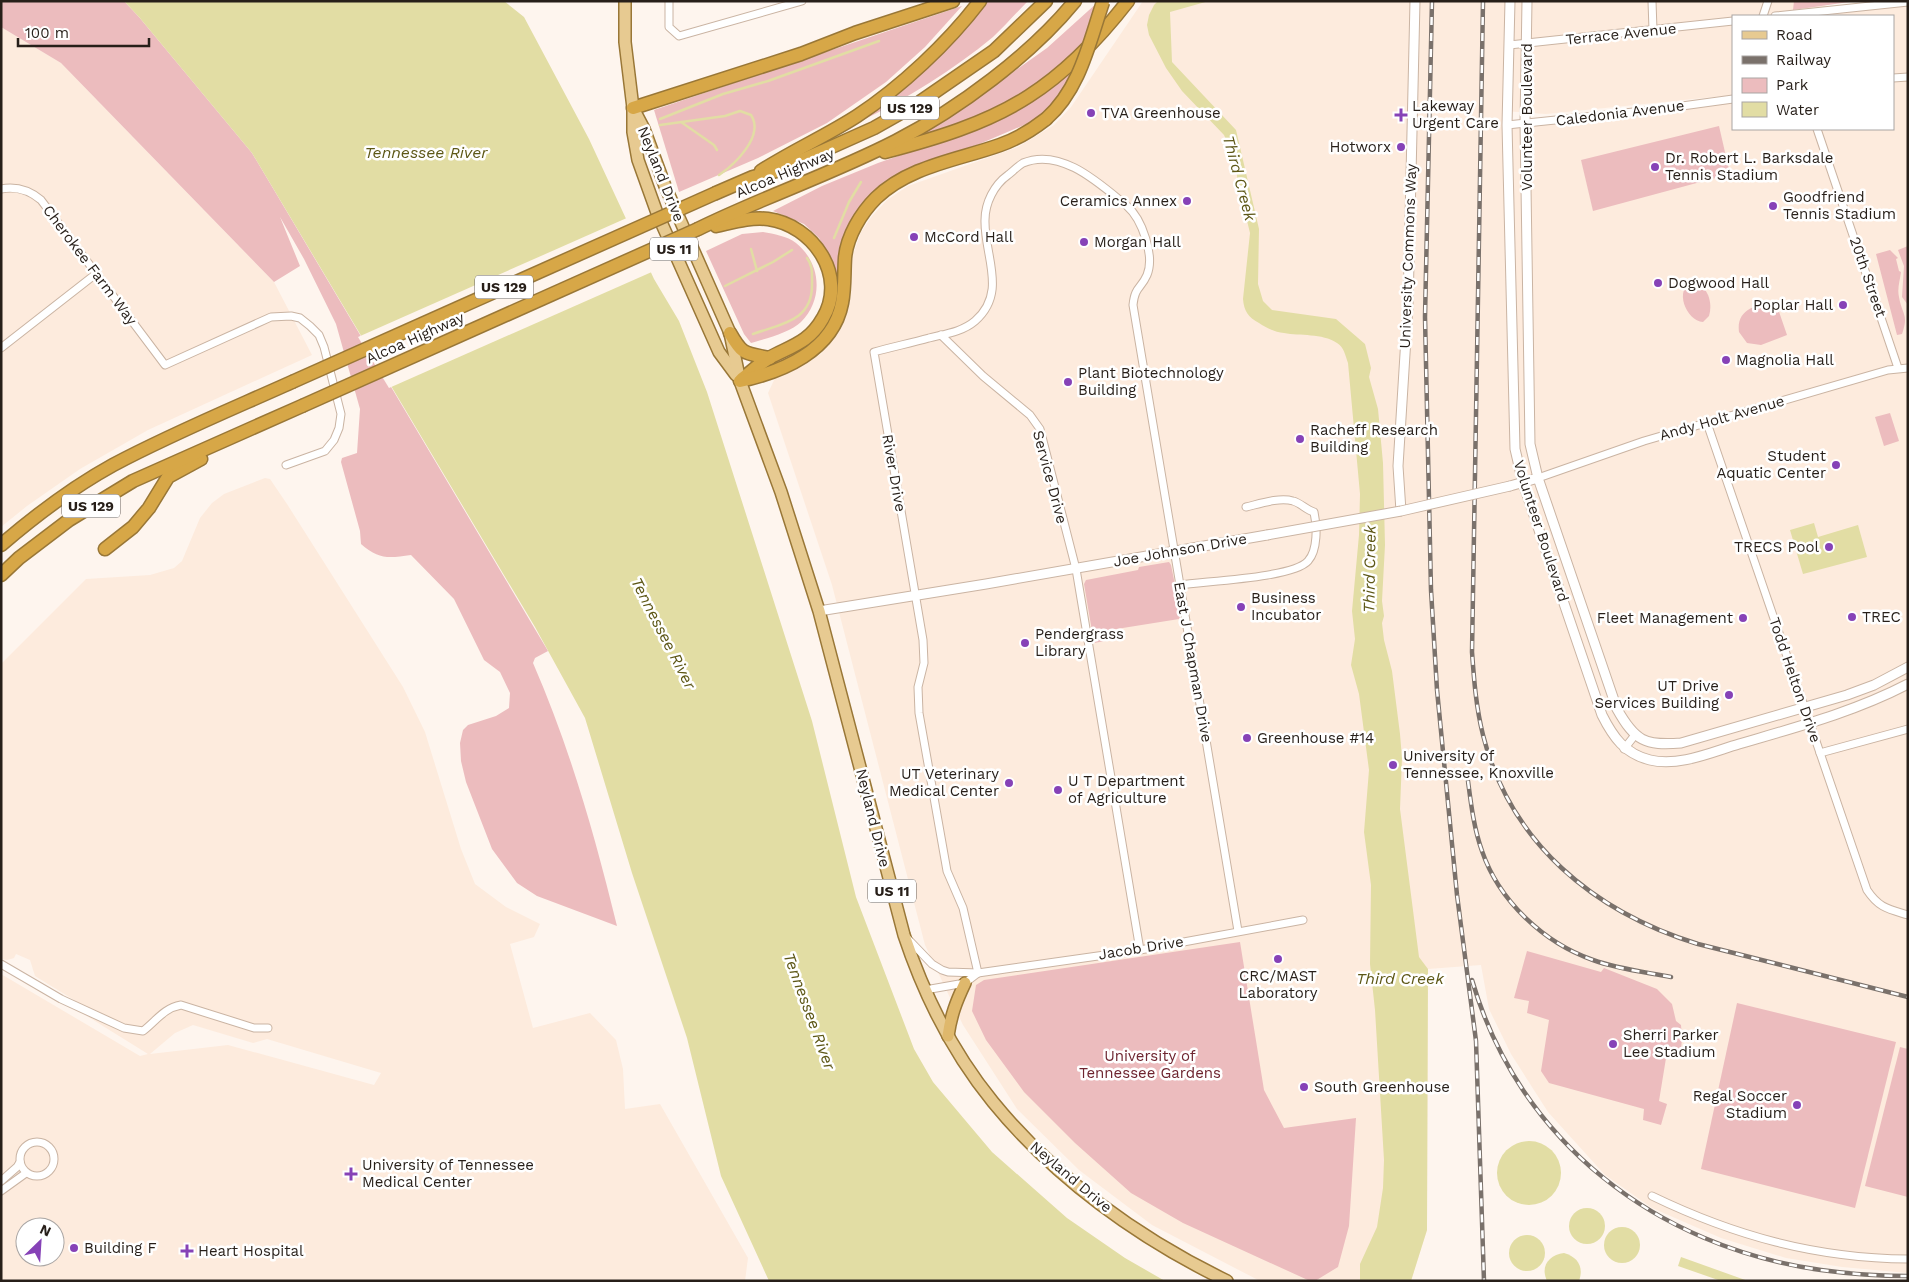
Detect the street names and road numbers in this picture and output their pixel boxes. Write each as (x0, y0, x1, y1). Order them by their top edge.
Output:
street label: Terrace Avenue (1565, 19, 1677, 49)
street label: Volunteer Boulevard (1518, 43, 1536, 191)
road number: US 129 (881, 96, 939, 120)
street label: Caledonia Avenue (1555, 96, 1685, 130)
street label: Neyland Drive (634, 124, 688, 224)
street label: Alcoa Highway (733, 144, 837, 202)
street label: University Commons Way (1396, 163, 1420, 349)
street label: Cherokee Farm Way (39, 202, 141, 329)
street label: 20th Street (1846, 234, 1890, 320)
road number: US 11 (650, 238, 698, 260)
road number: US 129 (475, 276, 533, 298)
street label: Alcoa Highway (363, 308, 467, 368)
street label: Andy Holt Avenue (1657, 392, 1787, 444)
street label: Service Drive (1029, 428, 1071, 526)
street label: River Drive (878, 433, 910, 513)
street label: Volunteer Boulevard (1510, 458, 1572, 604)
road number: US 129 (62, 494, 120, 518)
street label: Joe Johnson Drive (1112, 529, 1248, 571)
street label: East J Chapman Drive (1170, 580, 1216, 744)
street label: Todd Helton Drive (1765, 615, 1825, 745)
street label: Neyland Drive (852, 767, 894, 869)
road number: US 11 (868, 879, 916, 902)
street label: Jacob Drive (1097, 932, 1185, 964)
street label: Neyland Drive (1026, 1138, 1116, 1216)

